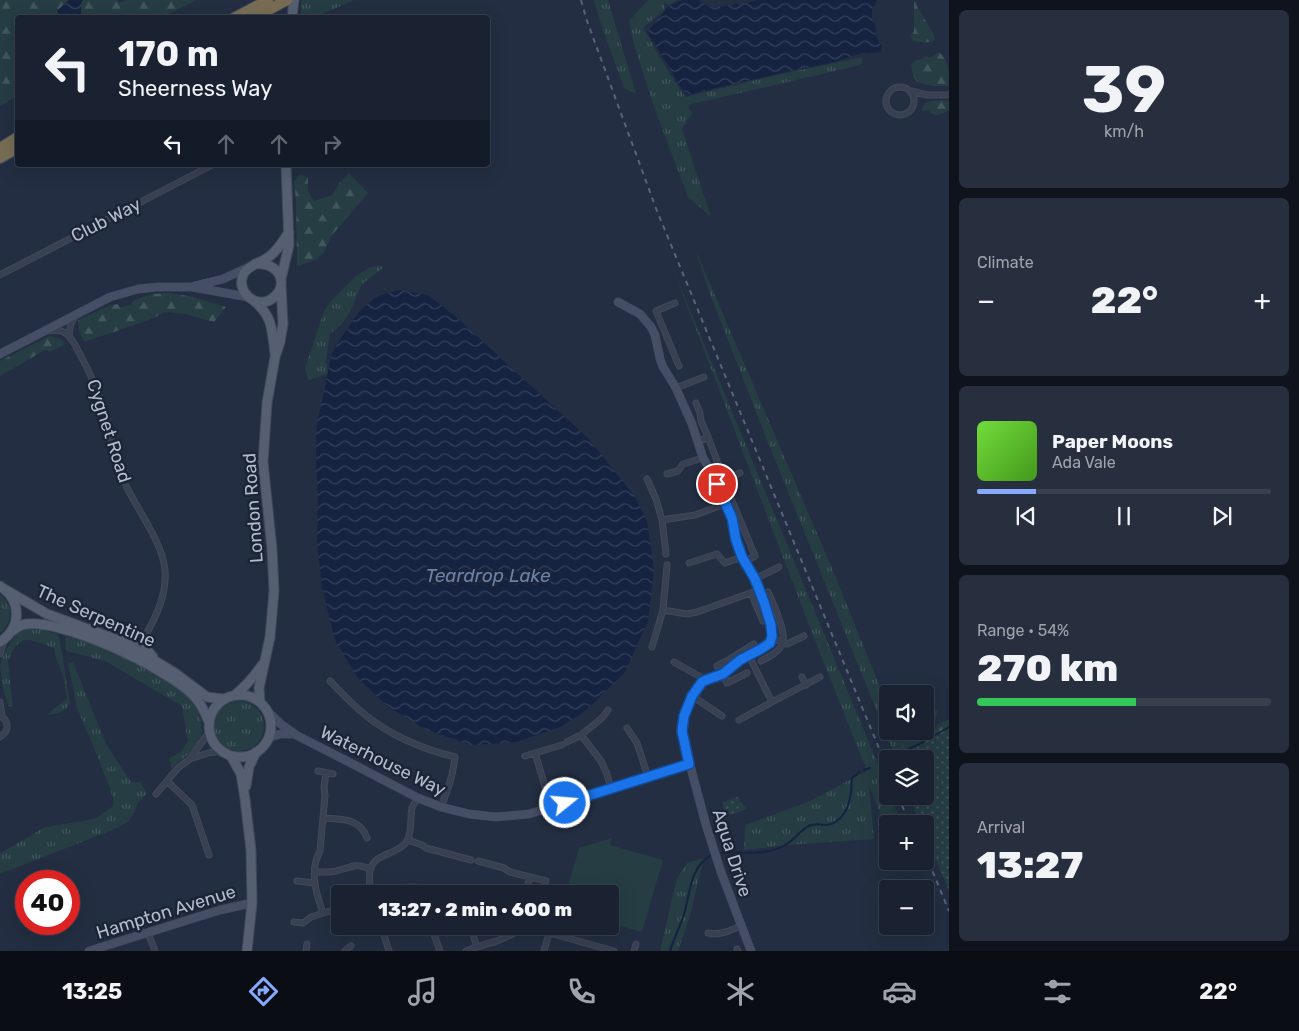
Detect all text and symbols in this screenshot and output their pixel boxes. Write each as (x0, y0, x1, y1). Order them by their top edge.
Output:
text: 170 m (118, 33, 219, 75)
icon: left (35, 35, 100, 100)
text: 39 (1082, 51, 1166, 128)
text: Sheerness Way (118, 75, 272, 102)
text: km/h (1104, 122, 1144, 141)
icon: left (159, 130, 187, 158)
icon: ahead (212, 130, 240, 158)
icon: ahead (265, 130, 293, 158)
icon: right (318, 130, 346, 158)
street label: Club Way (67, 193, 145, 247)
text: Climate (977, 253, 1034, 272)
text: 22° (1091, 277, 1158, 323)
text: − (977, 284, 995, 317)
text: + (1254, 284, 1271, 317)
street label: Cygnet Road (82, 377, 136, 485)
text: Paper Moons (1052, 430, 1173, 453)
street label: London Road (238, 452, 268, 564)
text: Ada Vale (1052, 453, 1116, 472)
pin (696, 463, 738, 505)
icon: arrive (703, 470, 731, 498)
icon: previous (1012, 502, 1040, 530)
icon: pause (1110, 502, 1138, 530)
icon: next (1208, 502, 1236, 530)
water label: Teardrop Lake (425, 564, 551, 587)
street label: The Serpentine (33, 580, 159, 652)
text: Range · 54% (977, 621, 1069, 640)
text: 270 km (977, 645, 1118, 691)
map controls (879, 685, 934, 935)
button: sound (879, 685, 934, 740)
street label: Waterhouse Way (317, 721, 449, 801)
button: layers (879, 750, 934, 805)
position arrow (538, 776, 590, 828)
street label: Aqua Drive (707, 806, 757, 900)
button: + (879, 815, 934, 870)
text: Arrival (977, 818, 1025, 837)
text: 13:27 (977, 842, 1083, 888)
speed limit sign: 40 (15, 870, 80, 935)
street label: Hampton Avenue (94, 880, 238, 944)
button: − (879, 880, 934, 935)
text: 13:27 · 2 min · 600 m (378, 898, 572, 921)
icon: directions (246, 974, 281, 1009)
icon: music (405, 974, 440, 1009)
icon: phone (564, 974, 599, 1009)
icon: climate (723, 974, 758, 1009)
icon: car (882, 974, 917, 1009)
icon: filters (1040, 974, 1075, 1009)
text: 13:25 (62, 978, 122, 1005)
text: 22° (1199, 978, 1237, 1005)

